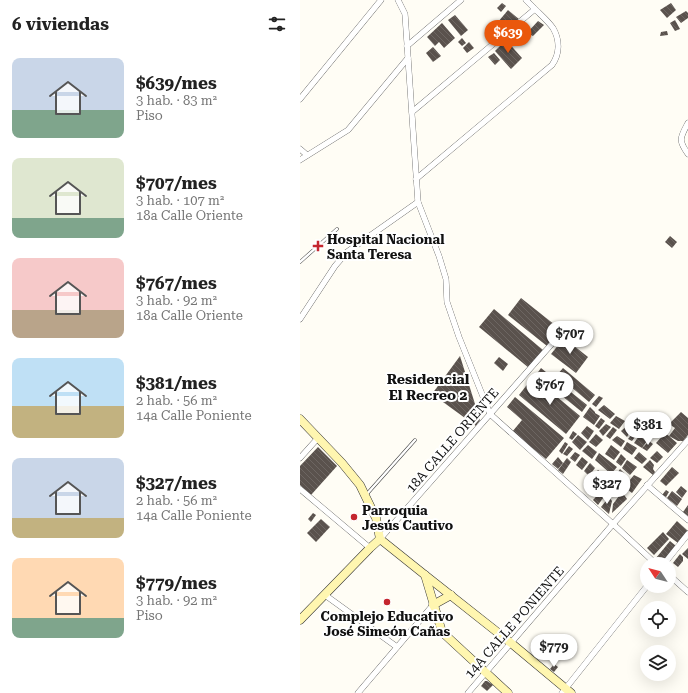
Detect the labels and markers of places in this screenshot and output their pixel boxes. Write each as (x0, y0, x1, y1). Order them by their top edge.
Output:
pin: $639 (484, 20, 532, 54)
place label: Hospital Nacional Santa Teresa (327, 232, 445, 262)
marker: Hospital Nacional Santa Teresa (312, 240, 324, 252)
pin: $707 (546, 321, 594, 355)
pin: $767 (526, 372, 574, 406)
pin: $381 (624, 412, 672, 446)
pin: $327 (583, 471, 631, 505)
place label: Parroquia Jesús Cautivo (362, 503, 453, 533)
marker: Parroquia Jesús Cautivo (349, 512, 359, 522)
marker: Complejo Educativo José Simeón Cañas (382, 597, 392, 607)
place label: Complejo Educativo José Simeón Cañas (321, 609, 453, 639)
pin: $779 (530, 634, 578, 668)

